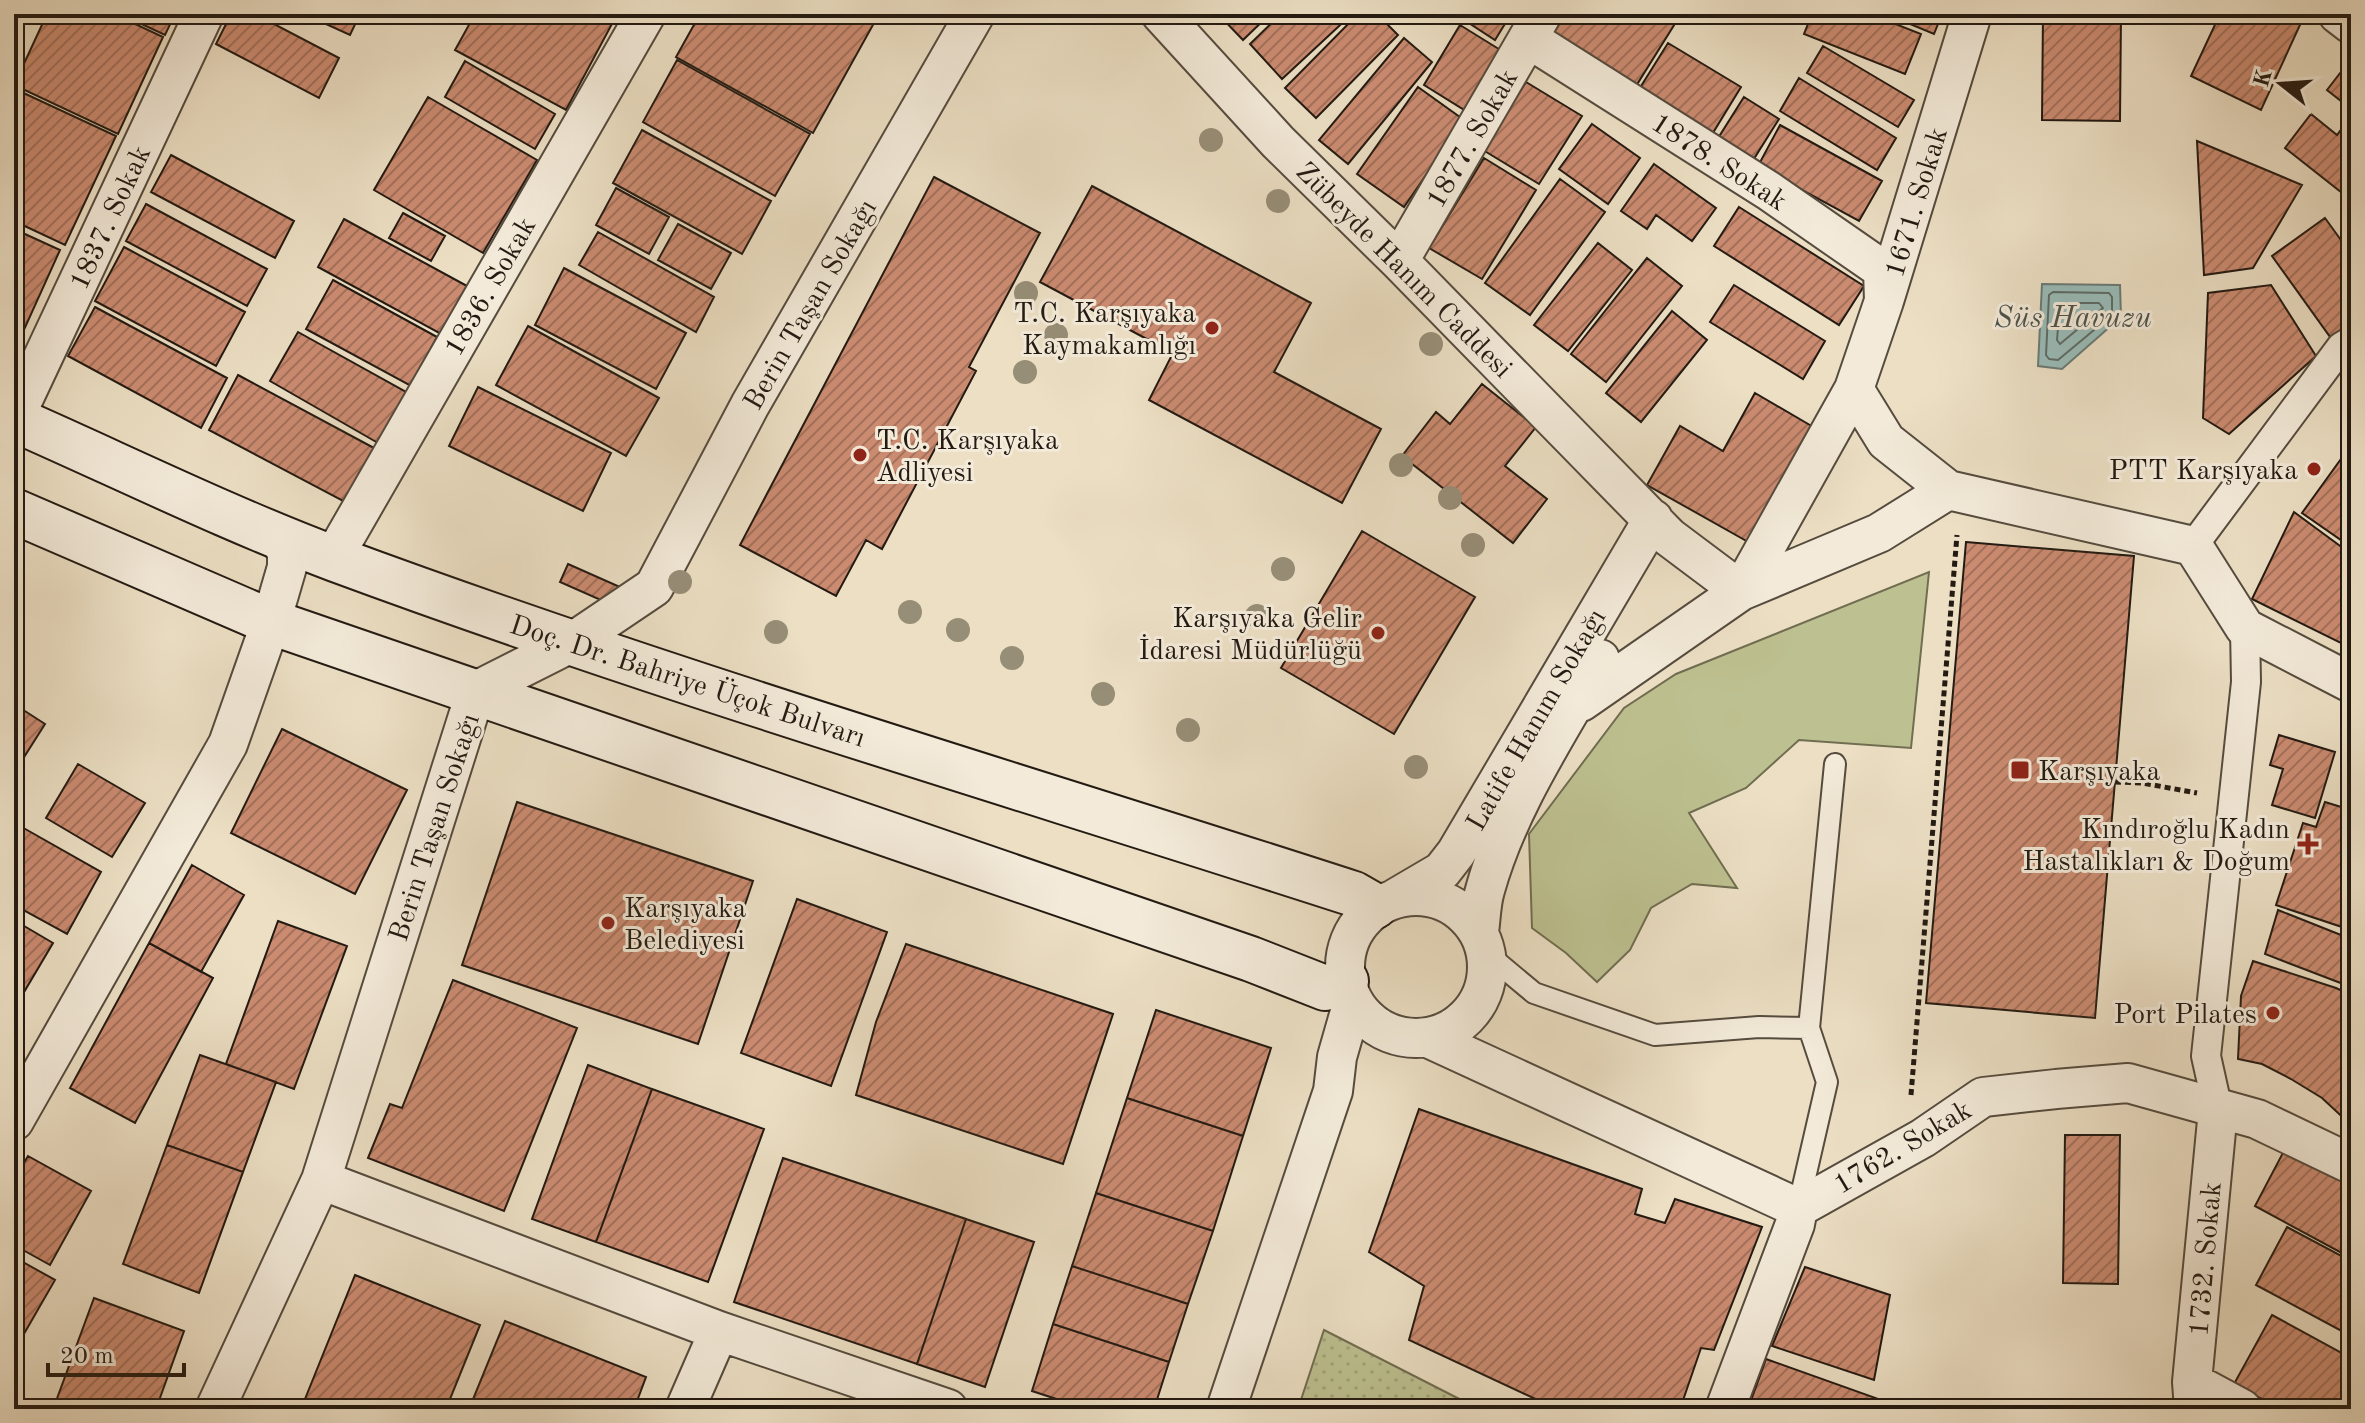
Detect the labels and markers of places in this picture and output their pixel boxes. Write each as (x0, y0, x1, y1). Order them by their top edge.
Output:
place label: T.C. Karşıyaka Kaymakamlığı (1013, 301, 1196, 361)
marker: T.C. Karşıyaka Kaymakamlığı (1203, 319, 1221, 337)
place label: T.C. Karşıyaka Adliyesi (876, 428, 1059, 488)
marker: T.C. Karşıyaka Adliyesi (851, 446, 869, 464)
place label: PTT Karşıyaka (2109, 458, 2298, 486)
marker: PTT Karşıyaka (2305, 460, 2323, 478)
place label: Karşıyaka Gelir İdaresi Müdürlüğü (1139, 606, 1362, 666)
marker: Karşıyaka Gelir İdaresi Müdürlüğü (1369, 624, 1387, 642)
marker: Karşıyaka (2009, 759, 2031, 781)
place label: Karşıyaka (2038, 759, 2161, 787)
place label: Kındıroğlu Kadın Hastalıkları & Doğum (2022, 817, 2290, 877)
marker: Kındıroğlu Kadın Hastalıkları & Doğum (2297, 833, 2319, 855)
place label: Karşıyaka Belediyesi (624, 896, 747, 956)
marker: Karşıyaka Belediyesi (599, 914, 617, 932)
place label: Port Pilates (2114, 1002, 2257, 1030)
marker: Port Pilates (2264, 1004, 2282, 1022)

